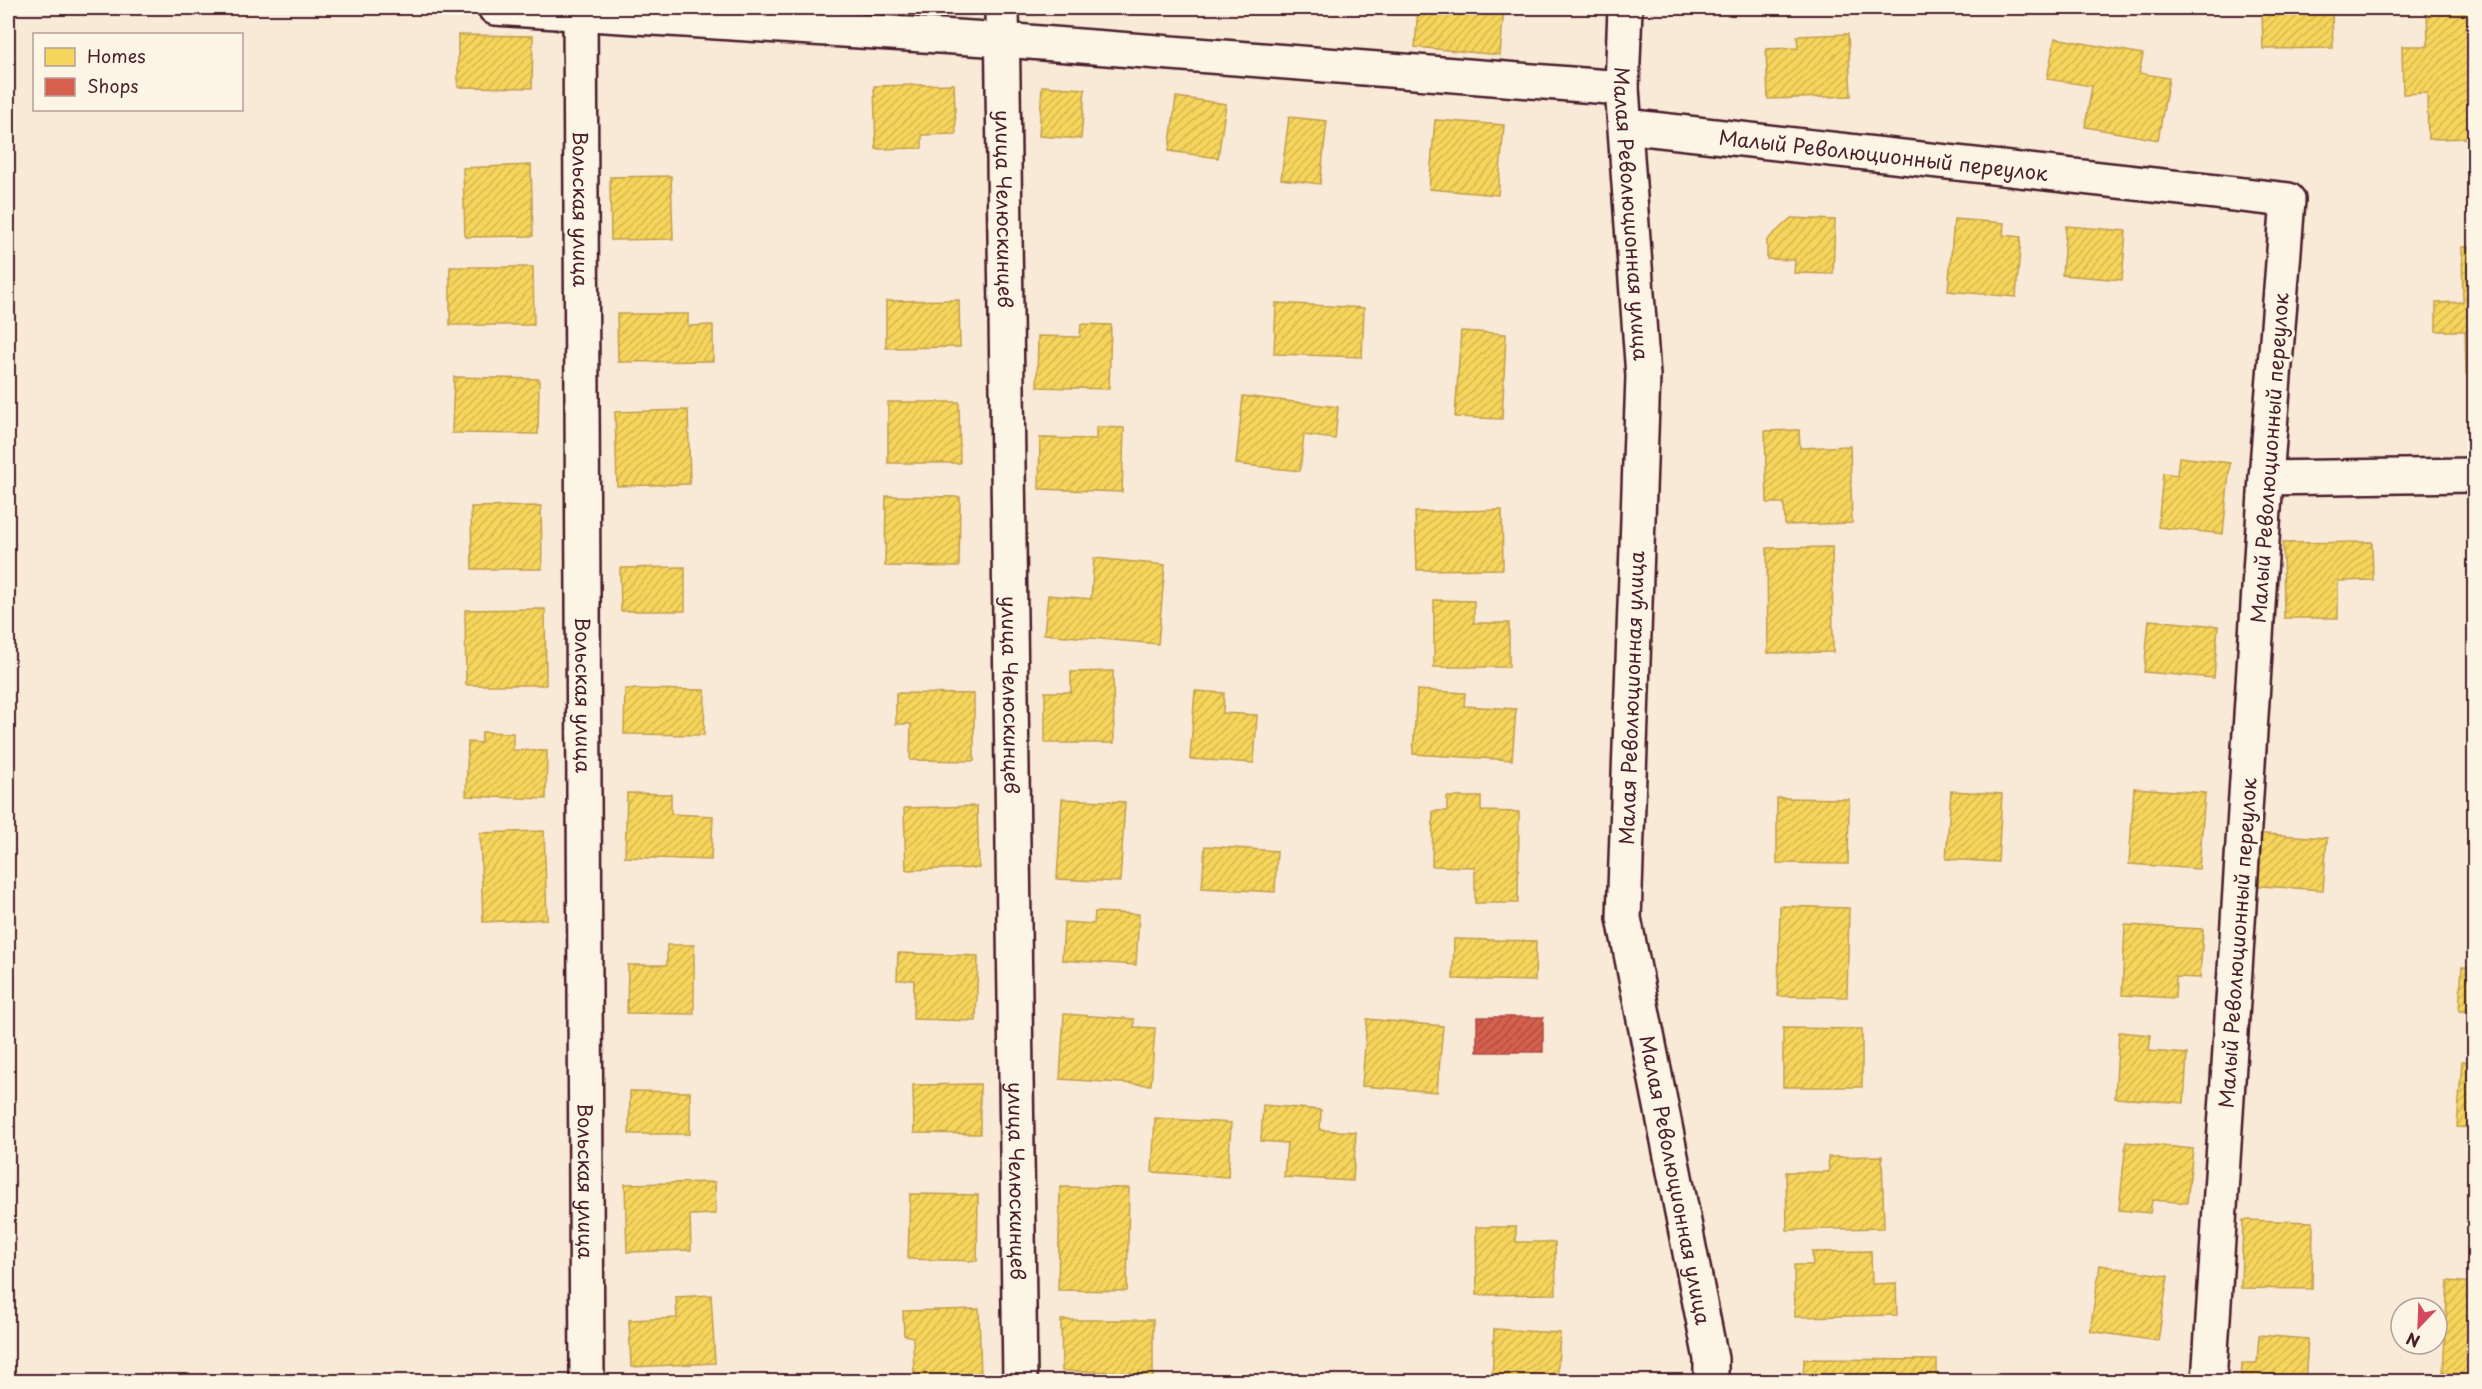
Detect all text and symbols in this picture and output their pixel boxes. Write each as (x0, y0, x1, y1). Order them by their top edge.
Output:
legend (33, 33, 243, 111)
text: Homes (87, 42, 145, 69)
street label: Малая Революционная улица (1607, 66, 1657, 362)
text: Shops (87, 72, 138, 99)
street label: улица Челюскинцев (988, 110, 1021, 308)
street label: Малый Революционный переулок (1717, 122, 2050, 188)
street label: Вольская улица (566, 131, 596, 288)
street label: Малый Революционный переулок (2242, 292, 2296, 624)
street label: Малая Революционная улица (1611, 550, 1651, 846)
street label: улица Челюскинцев (995, 596, 1027, 794)
street label: Вольская улица (568, 617, 599, 774)
street label: Малый Революционный переулок (2210, 777, 2264, 1109)
street label: Малая Революционная улица (1632, 1032, 1719, 1328)
street label: улица Челюскинцев (1001, 1082, 1034, 1280)
street label: Вольская улица (571, 1103, 601, 1260)
north arrow (2389, 1296, 2449, 1356)
text: N (2402, 1327, 2423, 1354)

